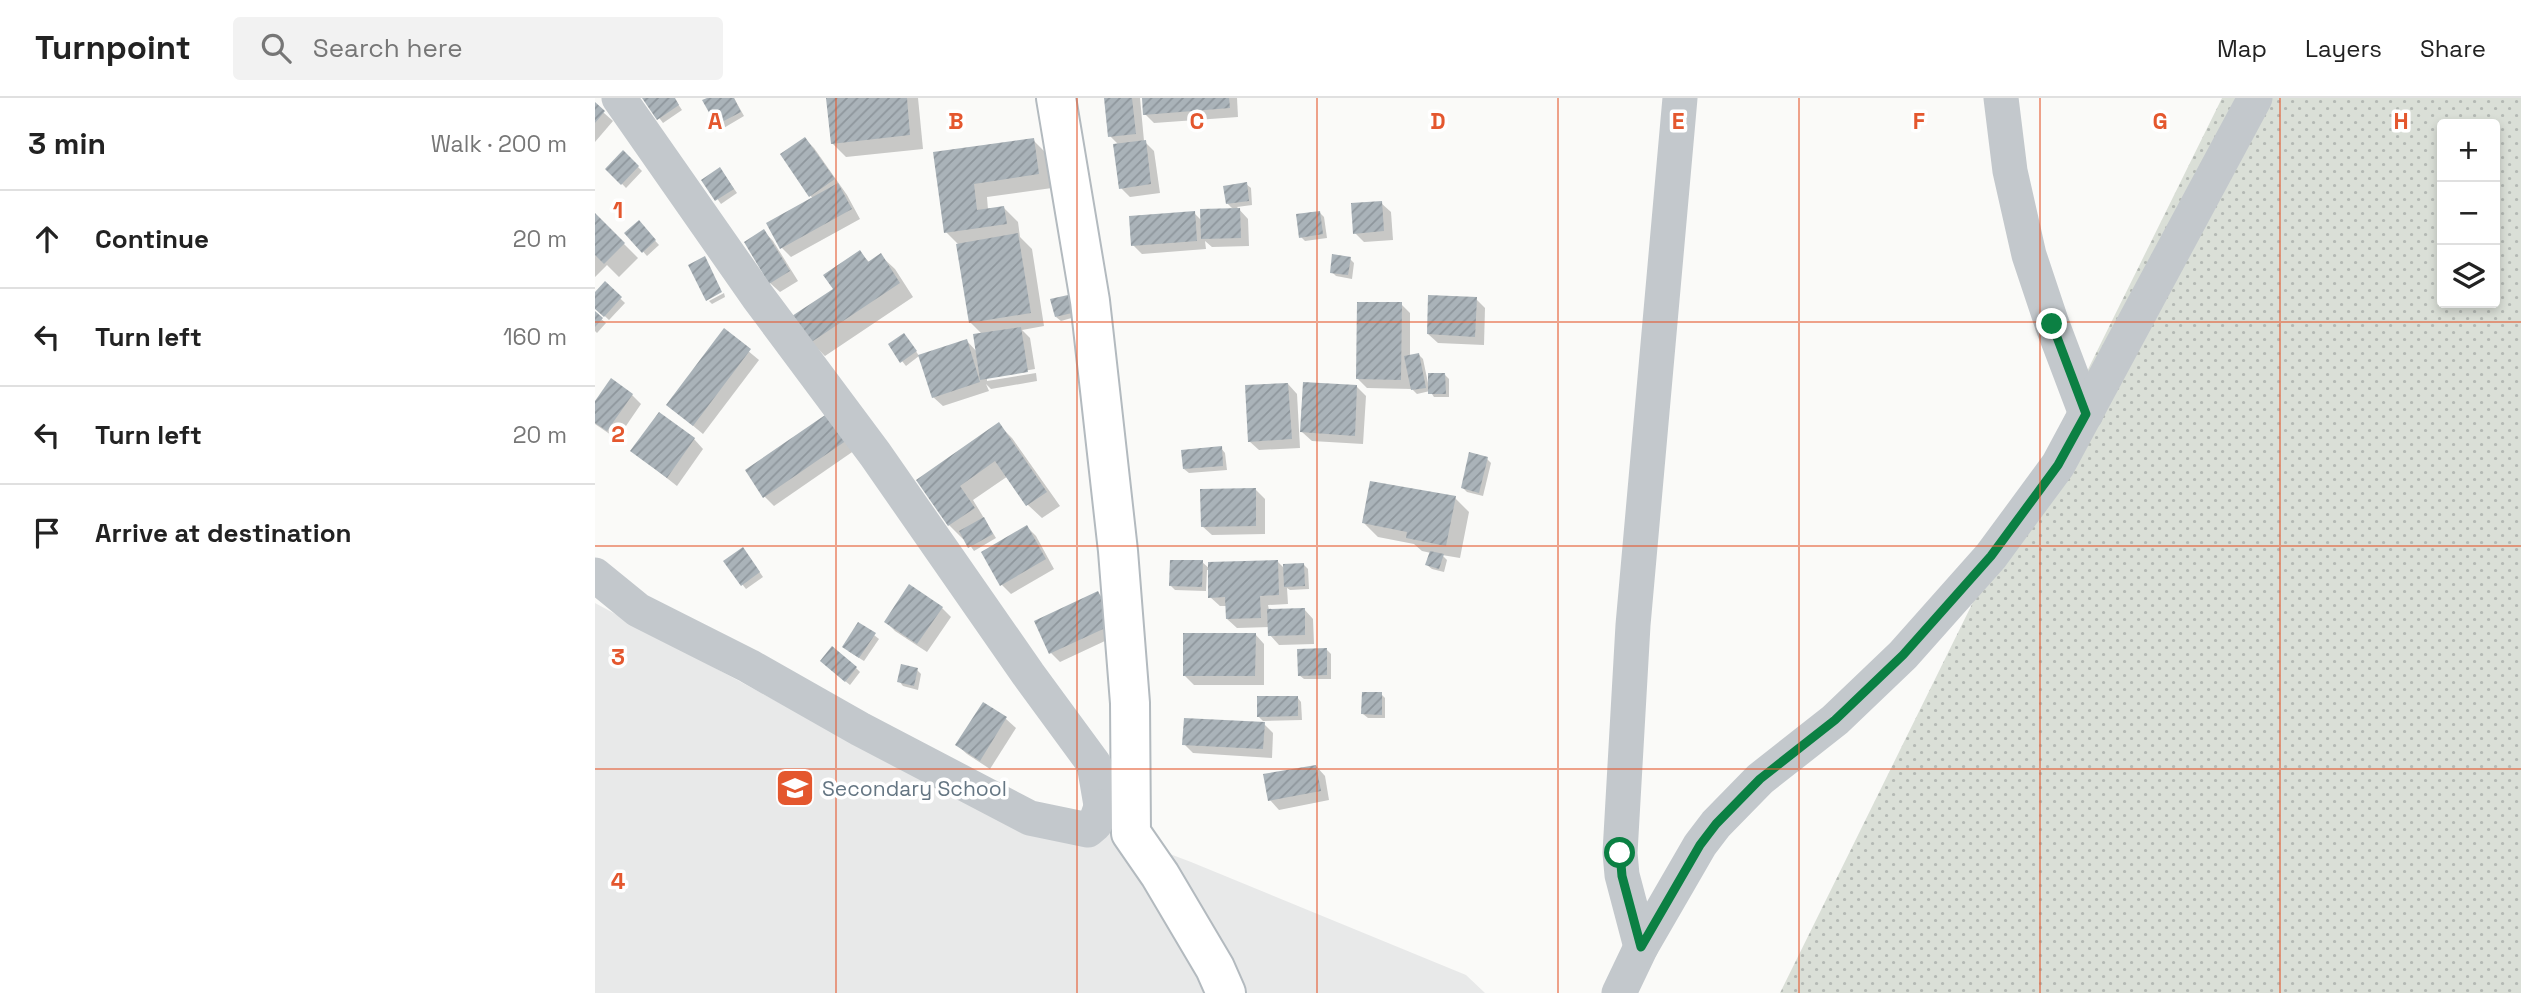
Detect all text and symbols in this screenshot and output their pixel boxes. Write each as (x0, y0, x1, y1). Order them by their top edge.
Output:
search box (233, 17, 723, 80)
text: Turnpoint (35, 27, 191, 69)
icon: search (257, 29, 295, 67)
text: Search here (313, 31, 463, 65)
text: Map (2217, 33, 2267, 64)
text: Layers (2305, 33, 2382, 64)
text: Share (2420, 33, 2486, 64)
text: A (708, 106, 723, 136)
text: B (948, 106, 964, 136)
text: C (1190, 106, 1204, 136)
text: D (1430, 106, 1446, 136)
text: E (1672, 106, 1684, 136)
text: F (1913, 106, 1925, 136)
text: G (2152, 106, 2168, 136)
text: H (2393, 106, 2409, 136)
map controls (2437, 119, 2500, 308)
button: + (2437, 119, 2500, 182)
text: 3 min (28, 124, 106, 163)
text: Walk · 200 m (431, 129, 567, 159)
button: − (2437, 182, 2500, 245)
text: 1 (613, 195, 623, 225)
icon: ahead (28, 220, 66, 258)
text: Continue (95, 222, 209, 256)
text: 20 m (513, 224, 567, 254)
button: layers (2437, 245, 2500, 308)
route end (2036, 308, 2067, 339)
icon: left (28, 318, 66, 356)
text: Turn left (95, 320, 202, 354)
text: 160 m (503, 322, 567, 352)
icon: left (28, 416, 66, 454)
text: Turn left (95, 418, 202, 452)
text: 2 (611, 419, 625, 449)
text: 20 m (513, 420, 567, 450)
icon: arrive (28, 514, 66, 552)
text: Arrive at destination (95, 516, 352, 550)
text: 3 (611, 642, 625, 672)
school or university icon: Secondary School (774, 767, 816, 809)
place label: Secondary School (822, 775, 1007, 802)
route start (1604, 837, 1635, 868)
text: 4 (611, 866, 626, 896)

